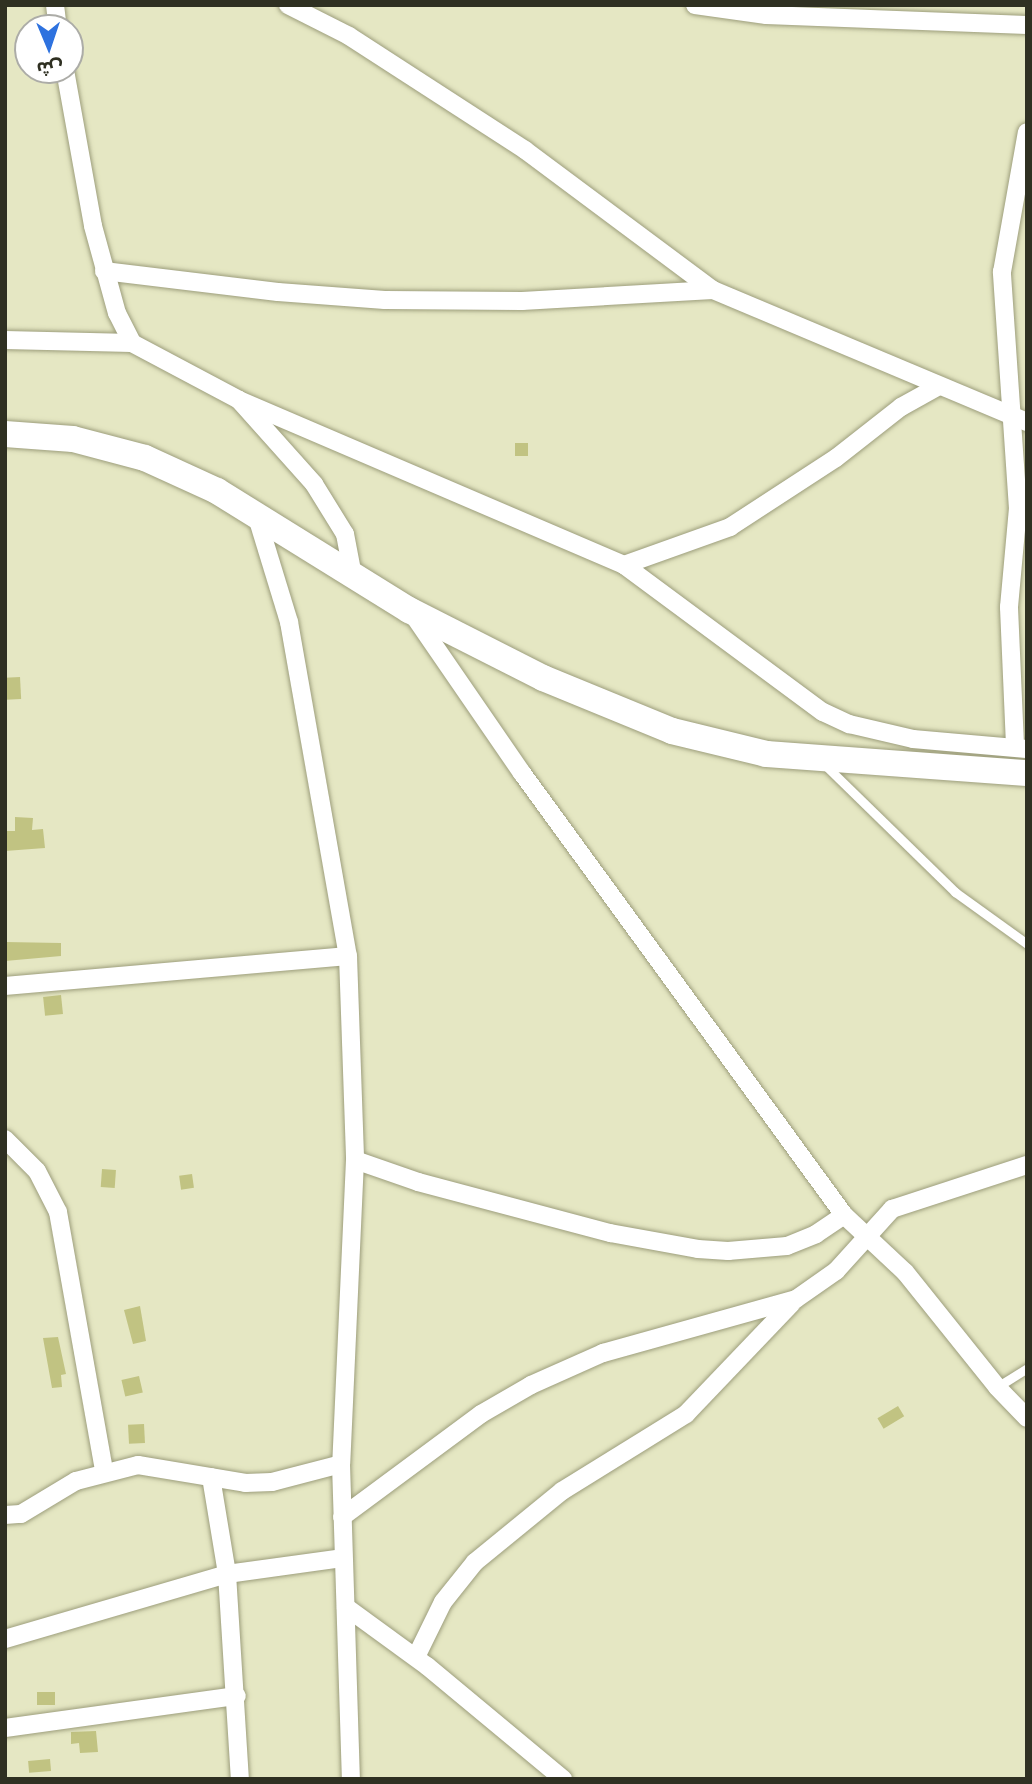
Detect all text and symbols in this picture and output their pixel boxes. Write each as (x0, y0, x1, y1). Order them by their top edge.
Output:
north arrow (14, 14, 84, 84)
text: ش (36, 57, 63, 80)

